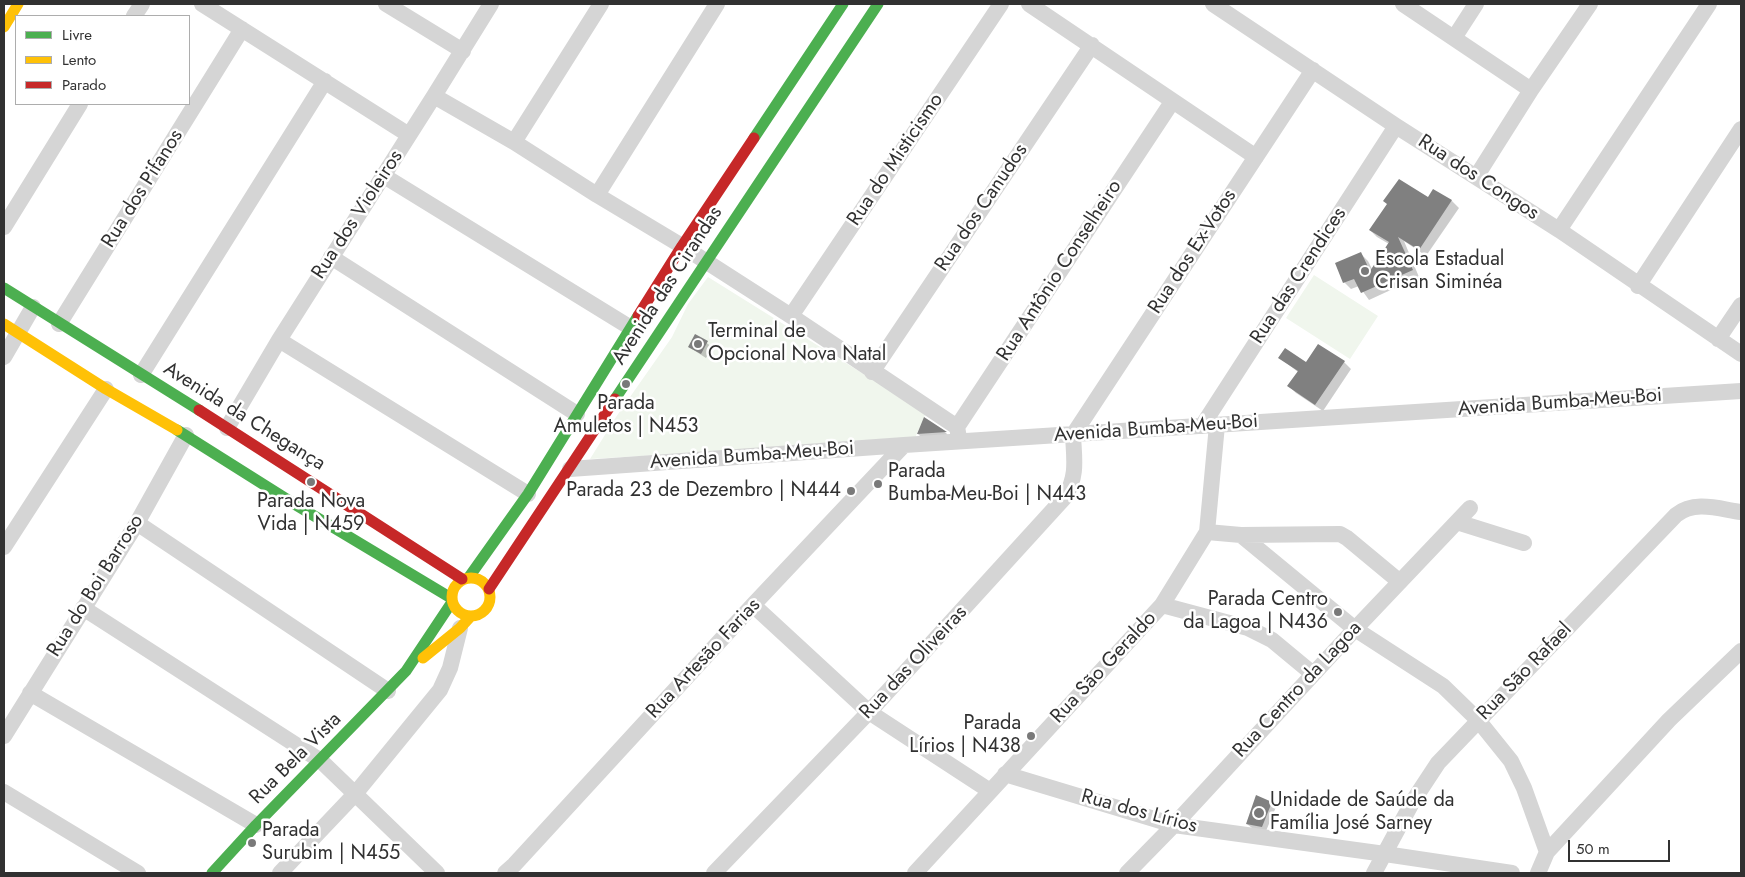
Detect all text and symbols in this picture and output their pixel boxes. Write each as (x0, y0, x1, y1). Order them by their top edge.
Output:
legend (15, 15, 190, 105)
text: Livre (62, 24, 92, 46)
text: Lento (62, 49, 96, 71)
text: Parado (62, 74, 106, 96)
street label: Rua do Misticismo (843, 89, 949, 231)
street label: Rua dos Pifanos (97, 126, 189, 252)
street label: Rua dos Congos (1413, 130, 1543, 226)
street label: Rua dos Canudos (931, 140, 1033, 276)
street label: Rua dos Violeiros (307, 146, 409, 284)
street label: Rua Antônio Conselheiro (992, 176, 1128, 366)
street label: Rua dos Ex-Votos (1144, 185, 1242, 319)
street label: Avenida das Cirandas (608, 202, 728, 370)
street label: Rua das Crendices (1246, 203, 1352, 349)
place label: Escola Estadual Crisan Siminéa (1375, 248, 1504, 295)
marker: Escola Estadual Crisan Siminéa (1359, 265, 1371, 277)
place label: Terminal de Opcional Nova Natal (708, 320, 886, 367)
marker: Terminal de Opcional Nova Natal (692, 338, 704, 350)
street label: Avenida da Chegança (159, 358, 329, 476)
marker: Parada Amuletos | N453 (620, 378, 632, 390)
street label: Avenida Bumba-Meu-Boi (1457, 384, 1663, 422)
place label: Parada Amuletos | N453 (554, 392, 698, 439)
street label: Avenida Bumba-Meu-Boi (1053, 410, 1259, 448)
street label: Avenida Bumba-Meu-Boi (649, 437, 855, 475)
place label: Parada Bumba-Meu-Boi | N443 (888, 460, 1086, 507)
marker: Parada Nova Vida | N459 (305, 476, 317, 488)
marker: Parada Bumba-Meu-Boi | N443 (872, 478, 884, 490)
place label: Parada 23 de Dezembro | N444 (566, 479, 841, 503)
marker: Parada 23 de Dezembro | N444 (845, 485, 857, 497)
place label: Parada Nova Vida | N459 (257, 490, 365, 537)
street label: Rua do Boi Barroso (43, 511, 149, 661)
place label: Parada Centro da Lagoa | N436 (1183, 588, 1328, 635)
street label: Rua Artesão Farias (642, 594, 766, 724)
street label: Rua das Oliveiras (855, 601, 973, 725)
marker: Parada Centro da Lagoa | N436 (1332, 606, 1344, 618)
street label: Rua São Geraldo (1046, 607, 1162, 729)
street label: Rua Centro da Lagoa (1229, 617, 1367, 763)
street label: Rua São Rafael (1473, 618, 1577, 726)
street label: Rua Bela Vista (245, 708, 347, 810)
place label: Parada Lírios | N438 (909, 712, 1021, 759)
marker: Parada Lírios | N438 (1025, 730, 1037, 742)
street label: Rua dos Lírios (1078, 785, 1200, 839)
place label: Unidade de Saúde da Família José Sarney (1270, 789, 1454, 836)
marker: Unidade de Saúde da Família José Sarney (1252, 806, 1266, 820)
place label: Parada Surubim | N455 (262, 819, 400, 866)
scale bar (1570, 830, 1672, 862)
marker: Parada Surubim | N455 (246, 837, 258, 849)
text: 50 m (1576, 838, 1610, 860)

